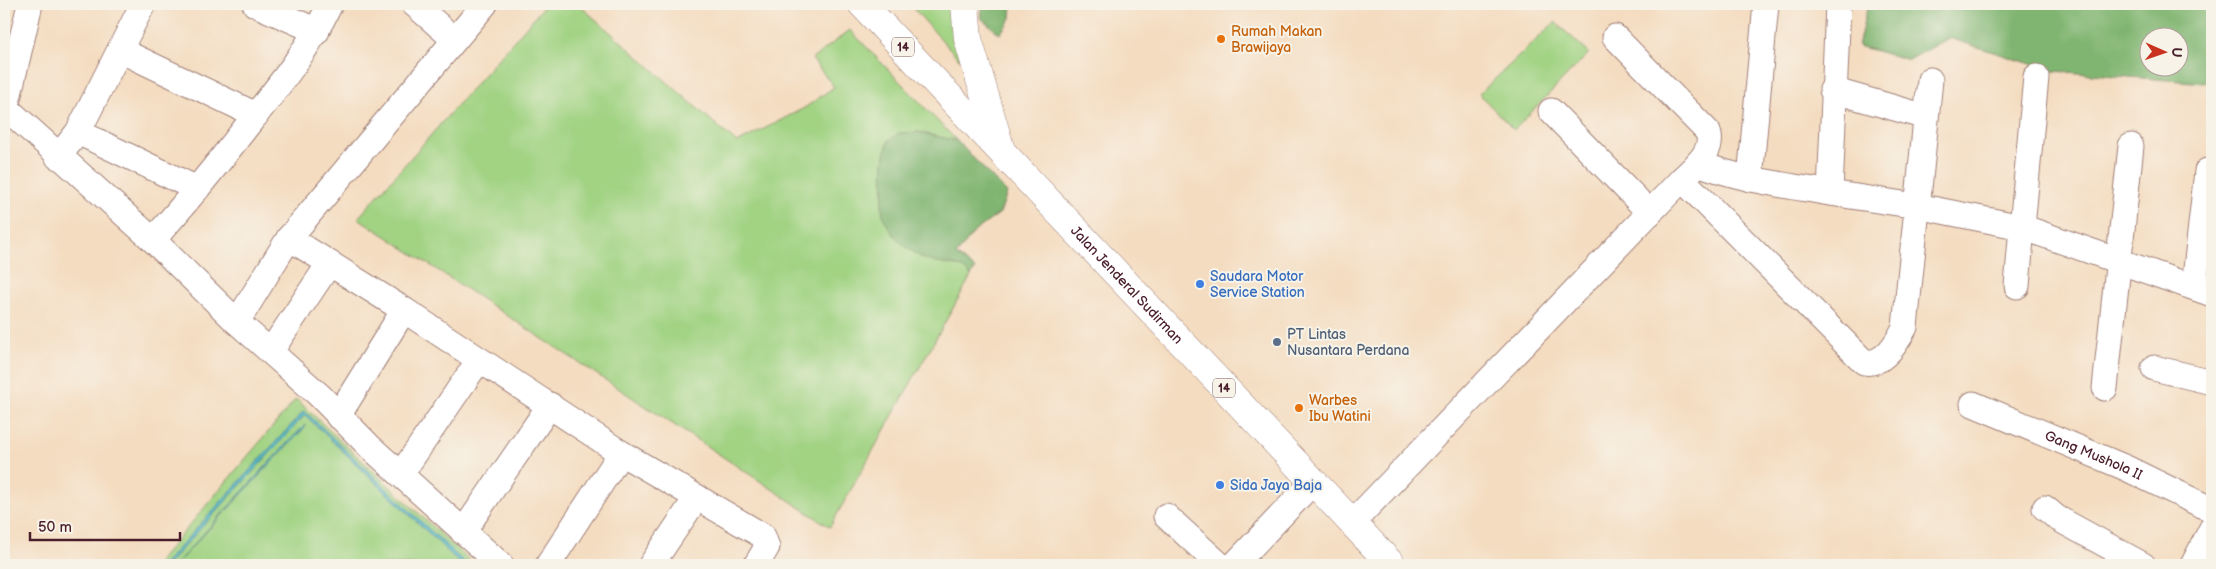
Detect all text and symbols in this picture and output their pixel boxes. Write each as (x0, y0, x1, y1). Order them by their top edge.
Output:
place label: Rumah Makan Brawijaya (1231, 23, 1322, 56)
north arrow (2138, 28, 2188, 78)
marker: Rumah Makan Brawijaya (1215, 33, 1227, 45)
road number: 14 (892, 38, 914, 56)
text: U (2168, 47, 2185, 58)
street label: Jalan Jenderal Sudirman (1067, 222, 1186, 348)
place label: Saudara Motor Service Station (1210, 268, 1305, 301)
marker: Saudara Motor Service Station (1194, 278, 1206, 290)
place label: PT Lintas Nusantara Perdana (1287, 326, 1410, 359)
marker: PT Lintas Nusantara Perdana (1271, 336, 1283, 348)
road number: 14 (1213, 378, 1235, 398)
place label: Warbes Ibu Watini (1309, 392, 1371, 425)
marker: Warbes Ibu Watini (1293, 402, 1305, 414)
street label: Gang Mushola II (2042, 427, 2145, 484)
place label: Sida Jaya Baja (1230, 477, 1322, 494)
marker: Sida Jaya Baja (1214, 479, 1226, 491)
scale bar (30, 509, 180, 541)
text: 50 m (38, 518, 72, 537)

